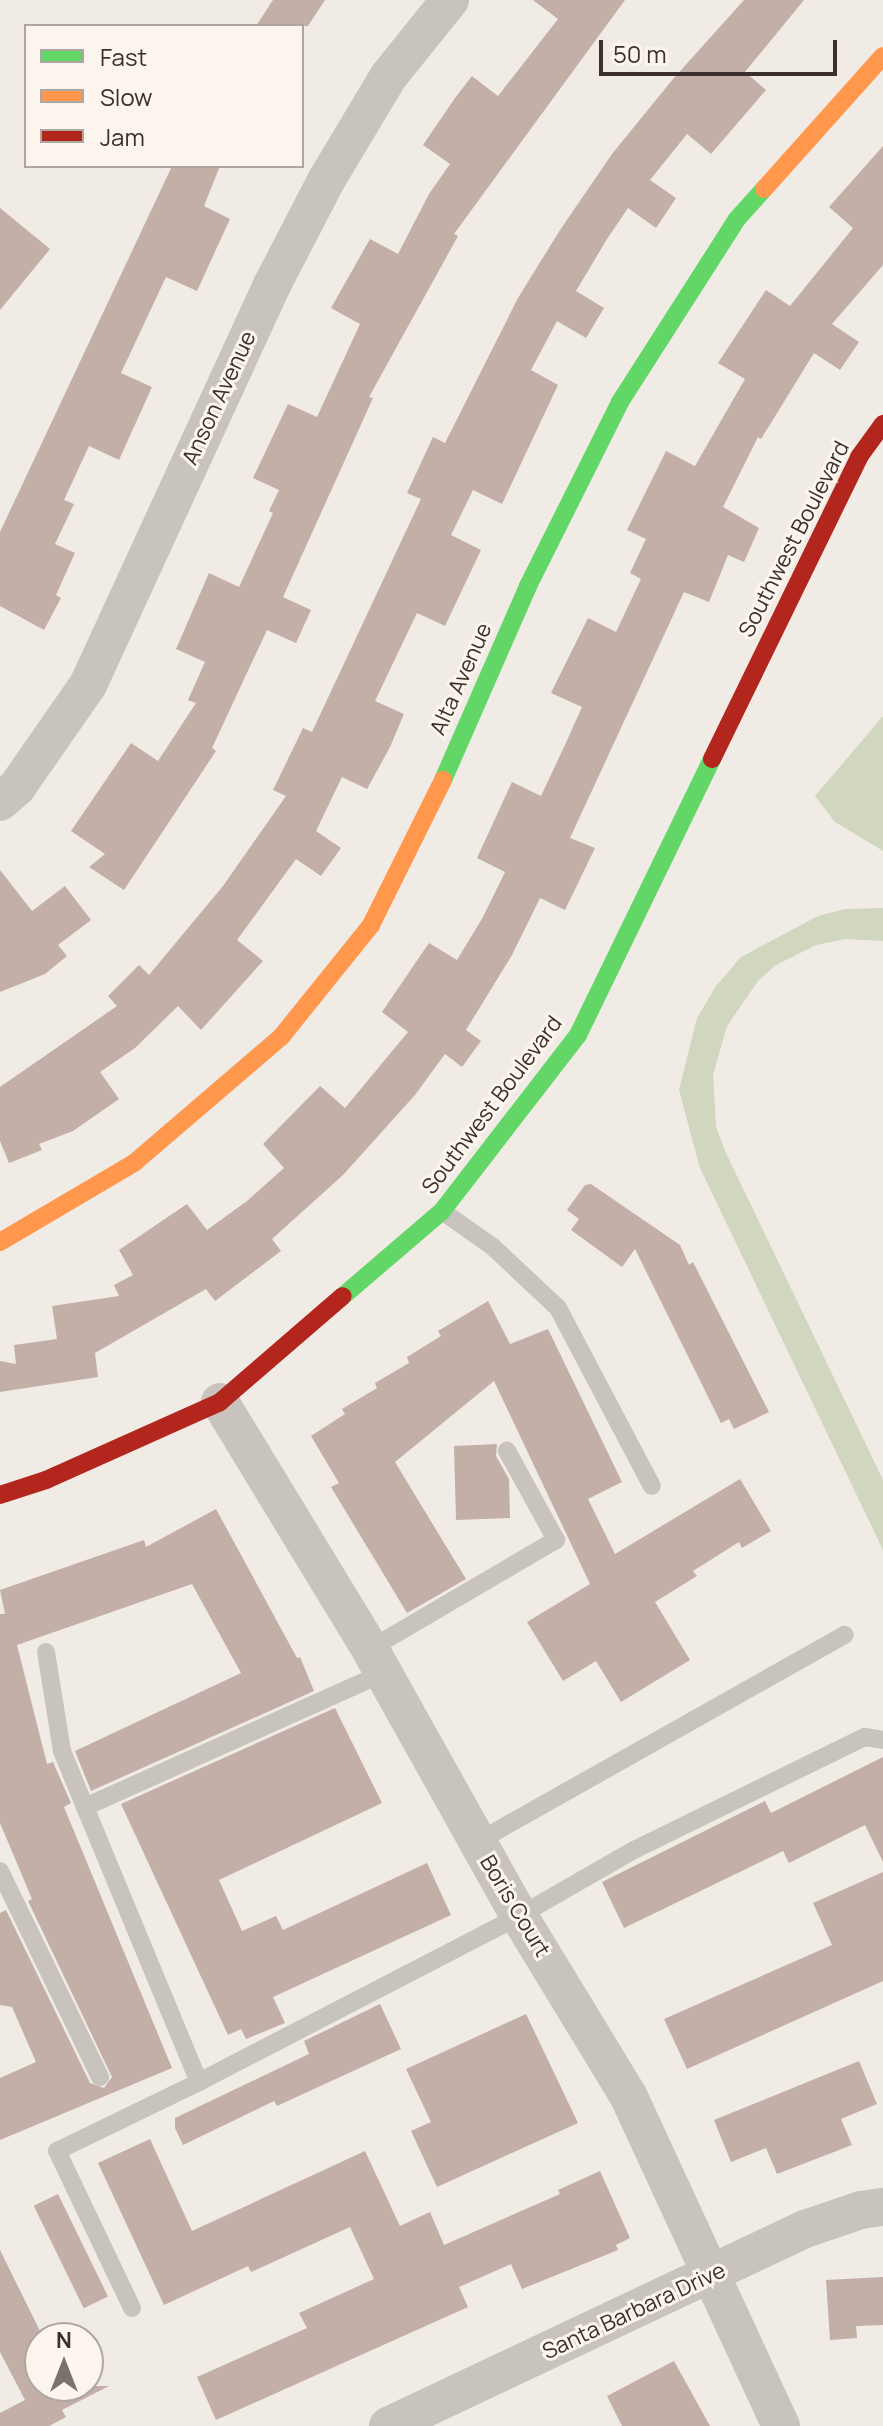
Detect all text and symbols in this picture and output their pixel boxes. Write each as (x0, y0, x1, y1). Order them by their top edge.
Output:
legend (24, 24, 304, 168)
scale bar (603, 24, 841, 74)
text: 50 m (613, 37, 667, 70)
text: Fast (100, 40, 147, 73)
text: Slow (100, 80, 153, 113)
text: Jam (100, 120, 145, 153)
street label: Anson Avenue (177, 327, 261, 469)
street label: Southwest Boulevard (733, 437, 855, 641)
street label: Alta Avenue (425, 619, 497, 739)
street label: Southwest Boulevard (416, 1011, 568, 1199)
street label: Boris Court (474, 1850, 556, 1962)
street label: Santa Barbara Drive (538, 2257, 730, 2365)
north arrow (24, 2322, 104, 2402)
text: N (56, 2325, 72, 2355)

